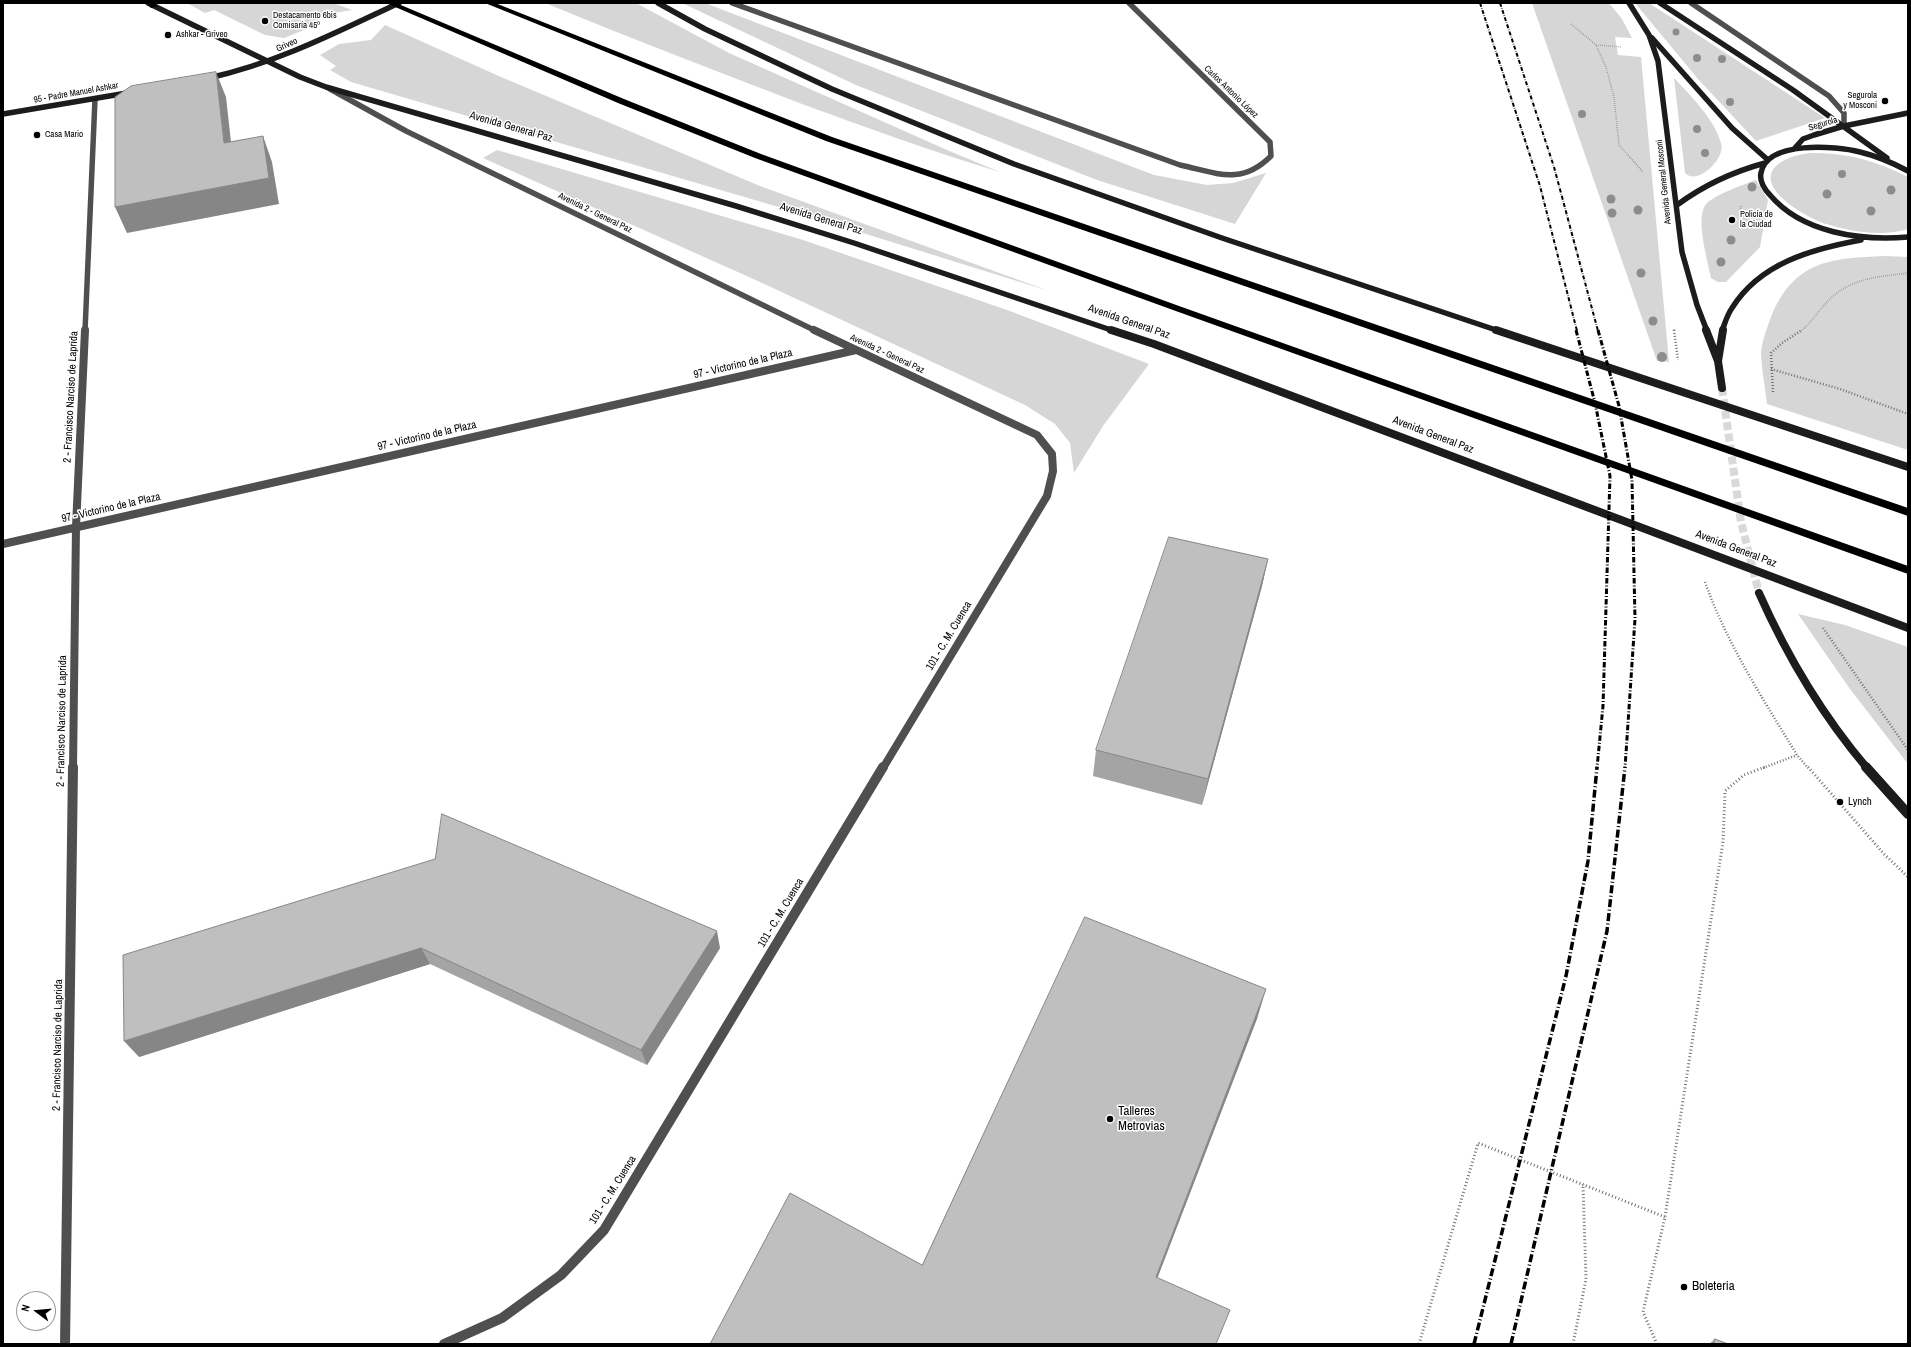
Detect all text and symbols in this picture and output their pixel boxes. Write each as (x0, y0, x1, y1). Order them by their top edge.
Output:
place label: Destacamento 6bis Comisaría 45º (273, 11, 337, 32)
marker: Destacamento 6bis Comisaría 45º (260, 16, 270, 26)
marker: Ashkar - Griveo (163, 30, 173, 40)
place label: Ashkar - Griveo (176, 30, 228, 40)
street label: Griveo (275, 36, 299, 54)
street label: Carlos Antonio López (1202, 63, 1260, 121)
street label: 95 - Padre Manuel Ashkar (33, 80, 119, 106)
place label: Segurola y Mosconi (1843, 91, 1877, 112)
marker: Segurola y Mosconi (1880, 96, 1890, 106)
street label: Avenida General Paz (468, 109, 554, 145)
street label: Segurola (1807, 115, 1839, 133)
marker: Casa Mario (32, 130, 42, 140)
place label: Casa Mario (45, 130, 83, 140)
street label: Avenida General Mosconi (1654, 139, 1674, 225)
street label: Avenida 2 - General Paz (556, 190, 634, 236)
street label: Avenida General Paz (778, 200, 864, 238)
place label: Policía de la Ciudad (1740, 210, 1773, 231)
marker: Policía de la Ciudad (1727, 215, 1737, 225)
street label: Avenida General Paz (1086, 302, 1172, 342)
street label: 2 - Francisco Narciso de Laprida (61, 331, 81, 463)
street label: Avenida 2 - General Paz (848, 332, 926, 376)
street label: 97 - Victorino de la Plaza (692, 346, 794, 382)
street label: Avenida General Paz (1391, 414, 1475, 456)
street label: 97 - Victorino de la Plaza (376, 418, 478, 454)
street label: 97 - Victorino de la Plaza (60, 490, 162, 526)
street label: Avenida General Paz (1694, 528, 1778, 570)
street label: 101 - C. M. Cuenca (923, 599, 975, 673)
street label: 2 - Francisco Narciso de Laprida (54, 655, 70, 787)
place label: Lynch (1848, 795, 1872, 809)
marker: Lynch (1835, 797, 1845, 807)
street label: 101 - C. M. Cuenca (755, 876, 807, 950)
street label: 2 - Francisco Narciso de Laprida (50, 979, 66, 1111)
place label: Talleres Metrovias (1118, 1104, 1165, 1135)
marker: Talleres Metrovias (1105, 1114, 1115, 1124)
street label: 101 - C. M. Cuenca (587, 1153, 639, 1227)
place label: Boleteria (1692, 1279, 1735, 1295)
marker: Boleteria (1679, 1282, 1689, 1292)
north arrow (16, 1291, 56, 1331)
text: N (18, 1303, 33, 1313)

